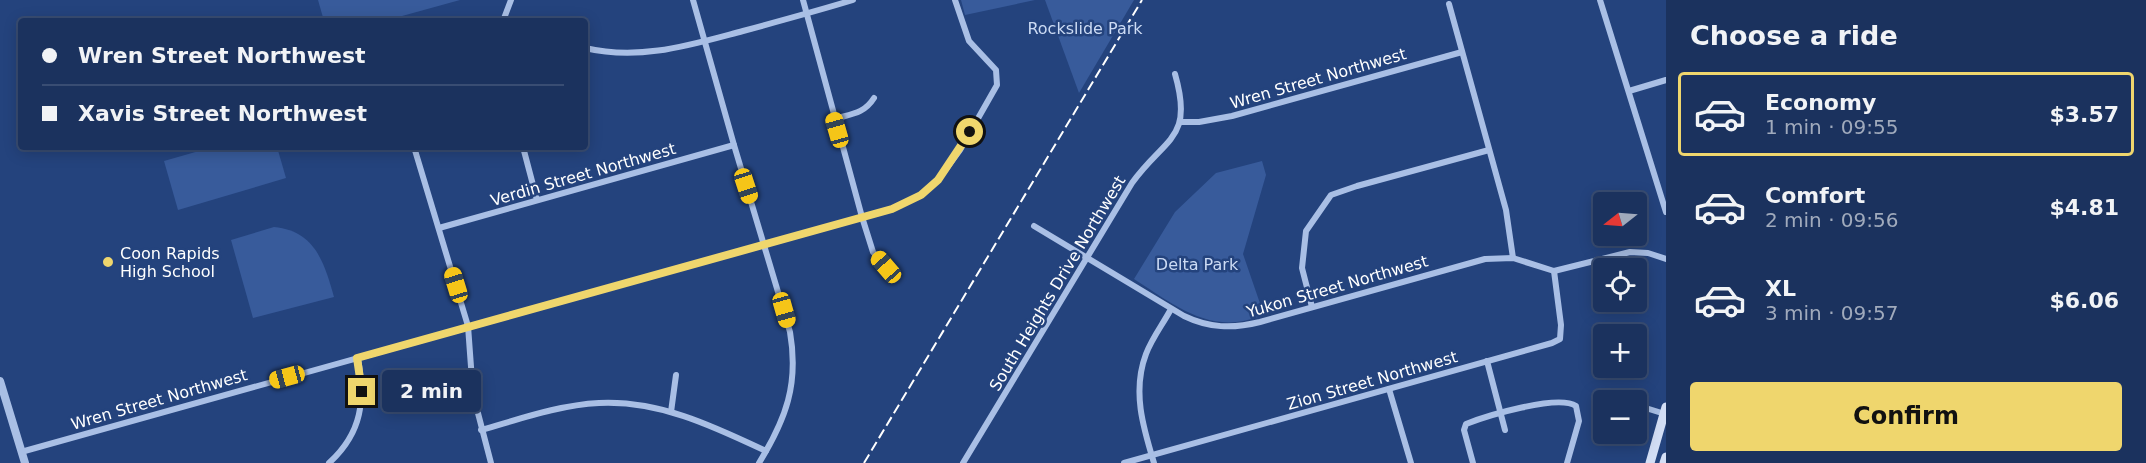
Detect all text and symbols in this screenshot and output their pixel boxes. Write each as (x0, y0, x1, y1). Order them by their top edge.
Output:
park label: Rockslide Park (1027, 19, 1143, 38)
text: Choose a ride (1690, 20, 1898, 51)
text: Wren Street Northwest (78, 43, 366, 68)
street label: Wren Street Northwest (1228, 44, 1408, 113)
icon: car (1693, 87, 1747, 141)
text: Economy (1765, 90, 1876, 115)
text: Xavis Street Northwest (78, 101, 367, 126)
text: $3.57 (2049, 102, 2119, 127)
car (823, 110, 851, 150)
text: 1 min · 09:55 (1765, 115, 1899, 139)
route start (956, 118, 983, 145)
street label: Verdin Street Northwest (488, 139, 678, 210)
car (732, 166, 760, 206)
street label: South Heights Drive Northwest (985, 172, 1129, 394)
icon: car (1693, 180, 1747, 234)
text: Comfort (1765, 183, 1865, 208)
north arrow (1593, 192, 1647, 246)
map controls (1593, 192, 1647, 444)
text: $4.81 (2049, 195, 2119, 220)
text: 2 min · 09:56 (1765, 208, 1899, 232)
place label: Coon Rapids High School (120, 244, 220, 281)
car (867, 248, 905, 286)
street label: Yukon Street Northwest (1243, 251, 1430, 322)
marker: Coon Rapids High School (101, 255, 115, 269)
park label: Delta Park (1156, 255, 1239, 274)
button: locate (1593, 258, 1647, 312)
car (442, 265, 470, 305)
icon: car (1693, 273, 1747, 327)
text: XL (1765, 276, 1796, 301)
text: $6.06 (2049, 288, 2119, 313)
car (770, 290, 798, 330)
text: 3 min · 09:57 (1765, 301, 1899, 325)
button: + (1593, 324, 1647, 378)
street label: Zion Street Northwest (1285, 347, 1460, 414)
car (267, 364, 307, 390)
street label: Wren Street Northwest (69, 365, 249, 434)
callout: 2 min (383, 371, 482, 413)
route end (348, 378, 375, 405)
text: 2 min (400, 379, 463, 403)
button: Confirm (1690, 382, 2122, 451)
button: − (1593, 390, 1647, 444)

